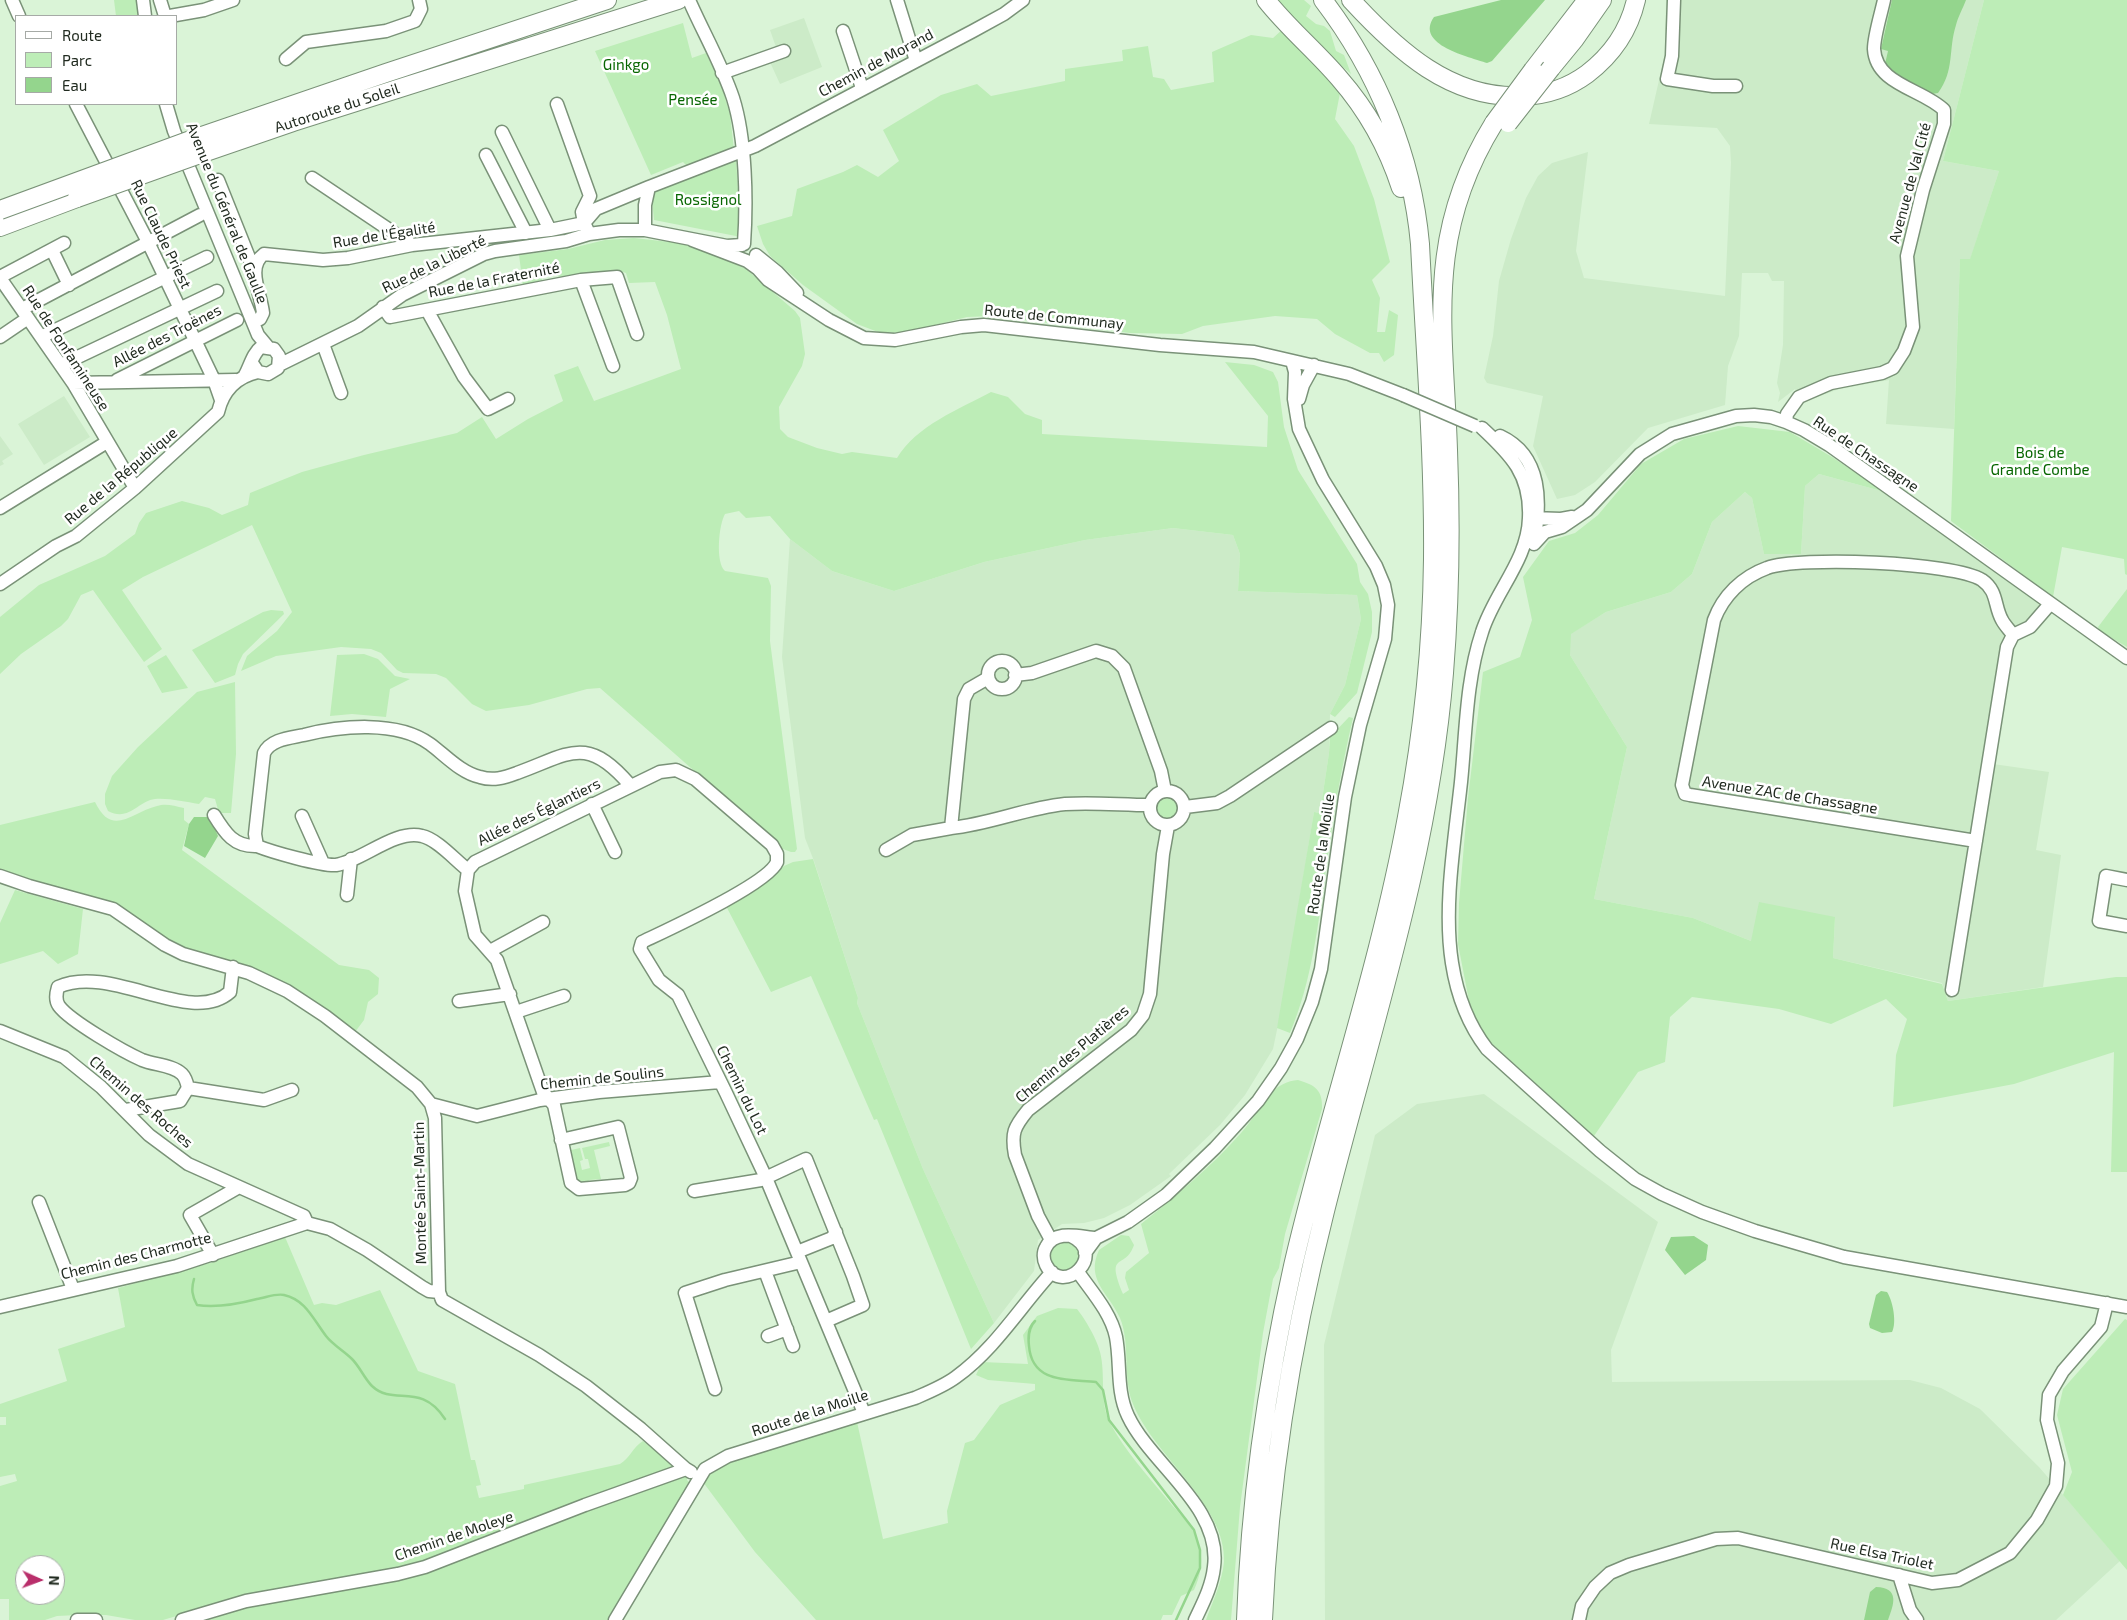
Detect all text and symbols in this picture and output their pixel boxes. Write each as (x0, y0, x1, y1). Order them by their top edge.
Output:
legend (15, 15, 178, 105)
street label: Chemin de Morand (816, 25, 936, 101)
text: Route (62, 26, 102, 44)
text: Parc (62, 51, 92, 69)
park label: Ginkgo (603, 56, 649, 74)
text: Eau (62, 76, 87, 94)
street label: Autoroute du Soleil (272, 79, 402, 137)
park label: Pensée (668, 91, 718, 109)
street label: Avenue du Général de Gaulle (182, 120, 272, 306)
street label: Avenue de Val Cité (1885, 121, 1935, 245)
street label: Rue Claude Priest (127, 177, 195, 291)
park label: Rossignol (675, 191, 741, 209)
street label: Rue de l'Égalité (332, 218, 436, 252)
street label: Rue de la Liberté (379, 231, 489, 297)
street label: Rue de la Fraternité (427, 258, 561, 302)
street label: Rue de Fonfamineuse (19, 282, 113, 414)
street label: Allée des Troënes (110, 301, 224, 371)
street label: Route de Communay (983, 301, 1125, 333)
street label: Rue de Chassagne (1810, 412, 1922, 496)
street label: Rue de la République (61, 424, 181, 528)
park label: Bois de Grande Combe (1990, 444, 2090, 479)
street label: Avenue ZAC de Chassagne (1701, 772, 1879, 818)
street label: Allée des Églantiers (475, 774, 603, 850)
street label: Route de la Moille (1304, 792, 1338, 916)
street label: Chemin des Platières (1012, 1001, 1132, 1107)
street label: Chemin du Lot (713, 1043, 771, 1137)
street label: Chemin des Roches (86, 1052, 196, 1152)
street label: Chemin de Soulins (539, 1063, 665, 1093)
street label: Montée Saint-Martin (410, 1122, 430, 1264)
street label: Chemin des Charmotte (59, 1229, 213, 1283)
street label: Route de la Moille (749, 1386, 871, 1440)
street label: Chemin de Moleye (392, 1507, 516, 1565)
street label: Rue Elsa Triolet (1829, 1534, 1935, 1574)
north arrow (15, 1555, 65, 1605)
text: N (46, 1575, 63, 1586)

